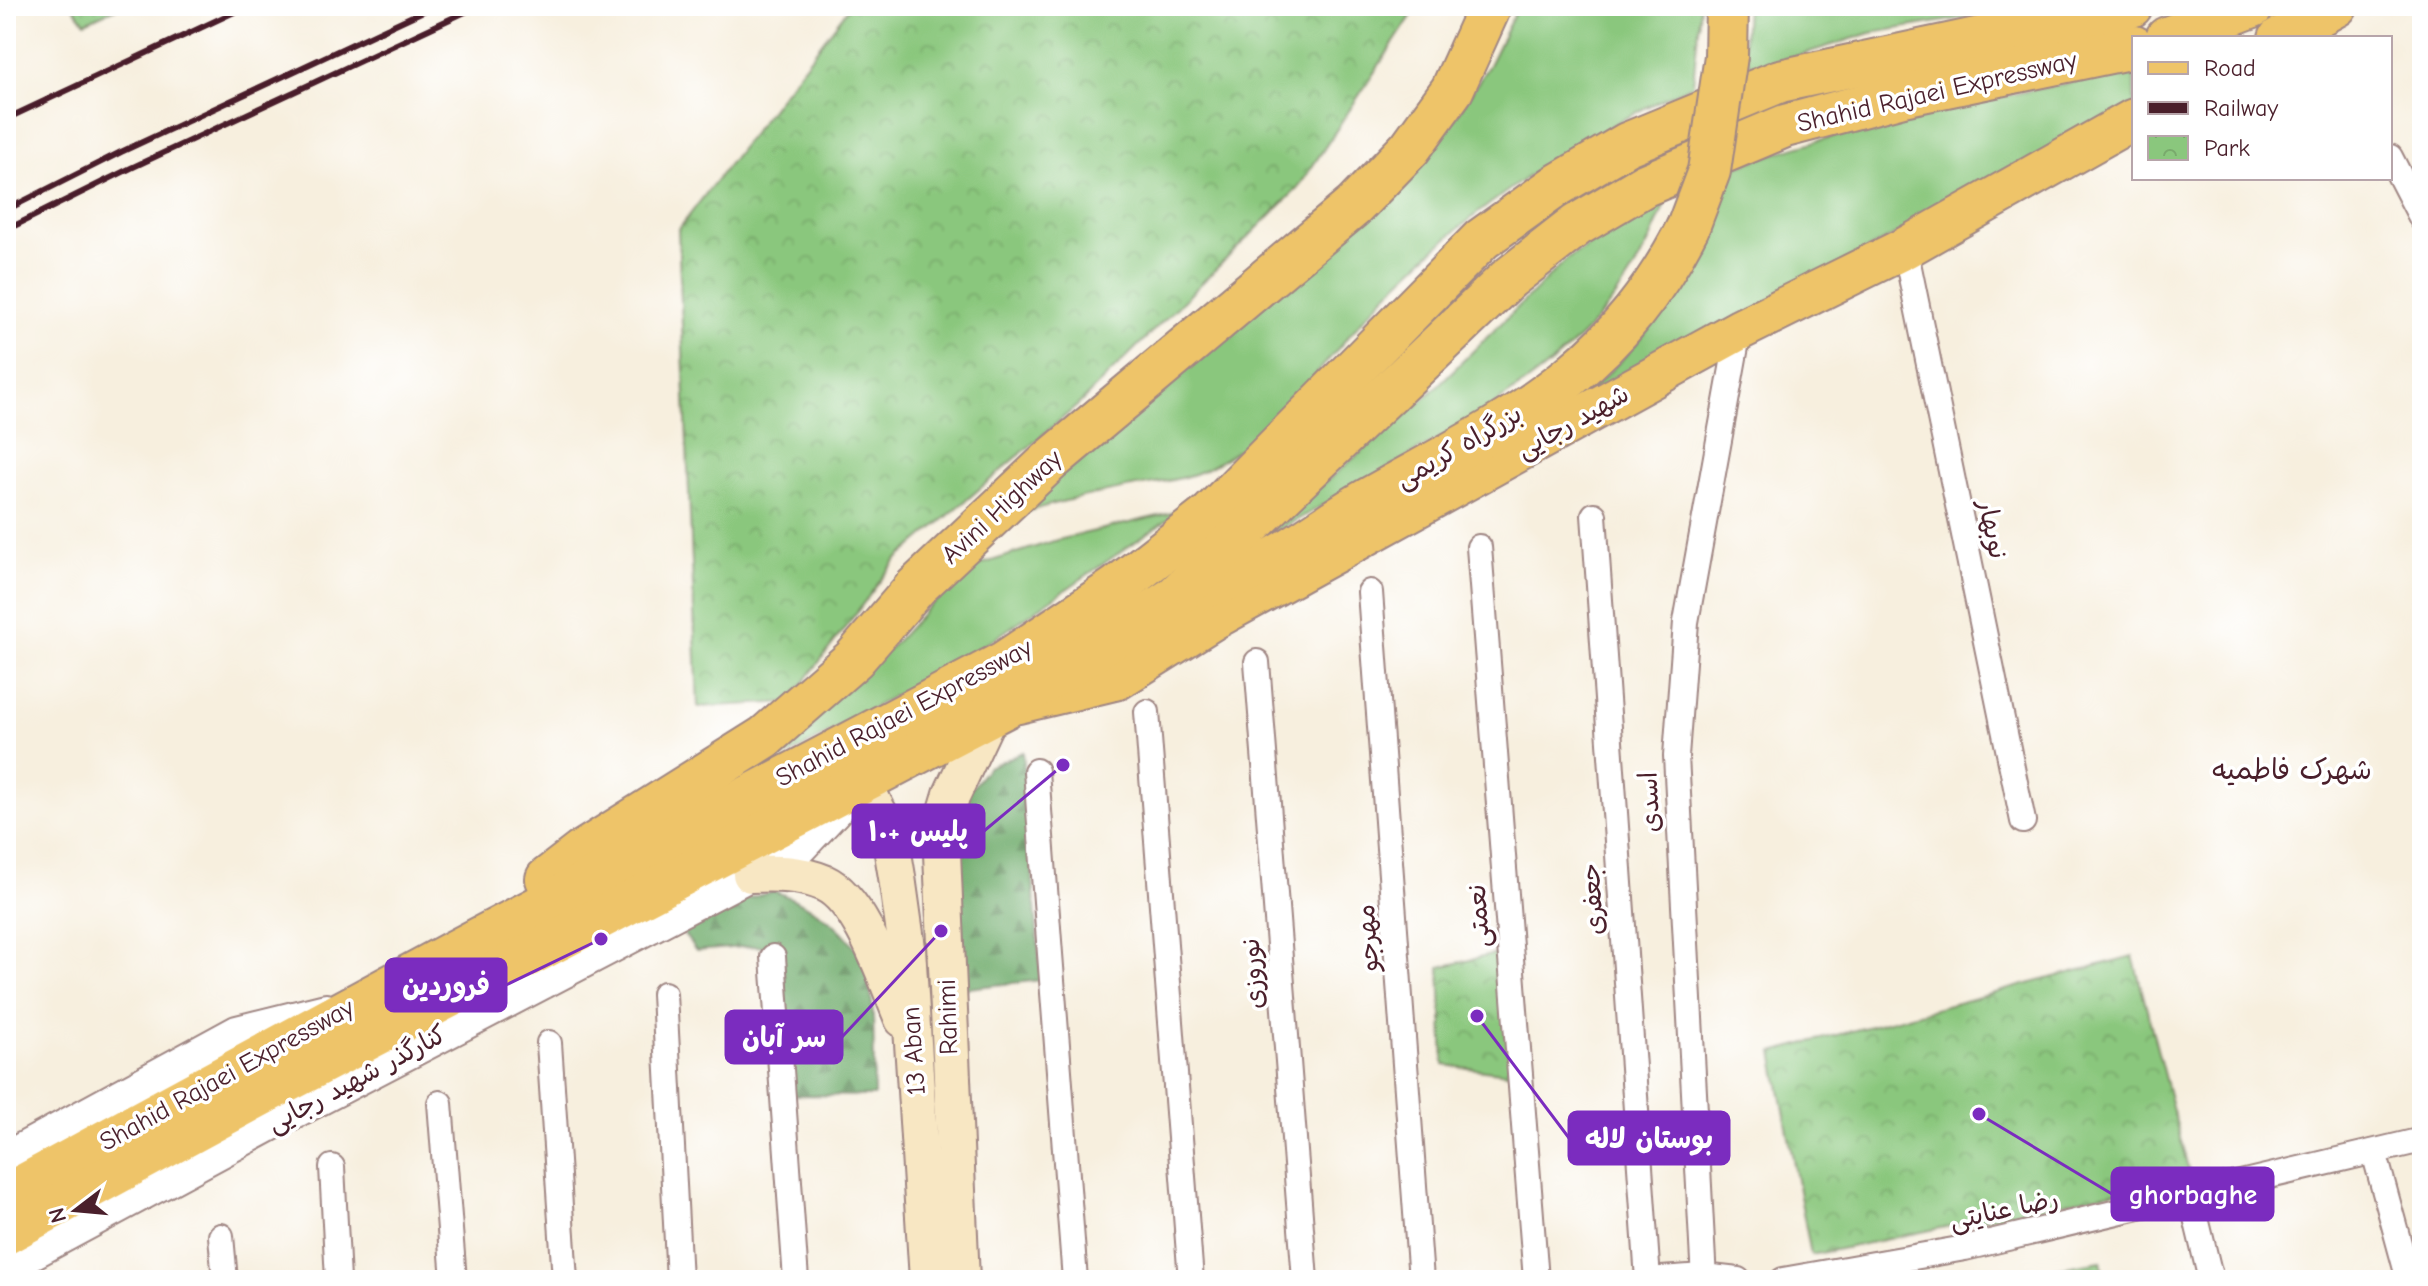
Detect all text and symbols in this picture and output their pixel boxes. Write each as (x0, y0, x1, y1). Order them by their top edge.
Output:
legend (2132, 36, 2392, 180)
street label: Shahid Rajaei Expressway (1794, 45, 2080, 139)
text: Road (2204, 54, 2256, 82)
text: Railway (2204, 94, 2278, 122)
text: Park (2204, 134, 2250, 162)
street label: شهید رجایی (1512, 379, 1635, 466)
street label: بزرگراه کریمی (1390, 398, 1528, 496)
street label: Avini Highway (936, 443, 1069, 570)
street label: نوبهار (1971, 495, 2013, 562)
street label: Shahid Rajaei Expressway (771, 632, 1038, 793)
district label: شهرک فاطمیه (2212, 754, 2372, 786)
street label: اسدی (1633, 771, 1667, 833)
callout: پلیس +۱۰ (853, 805, 984, 857)
text: پلیس +۱۰ (868, 816, 968, 849)
street label: جعفری (1576, 862, 1610, 936)
street label: نعمتی (1462, 883, 1497, 949)
street label: مهرجو (1351, 903, 1385, 974)
street label: نوروزی (1236, 936, 1270, 1010)
callout: فروردین (386, 959, 506, 1011)
text: فروردین (402, 970, 490, 1003)
street label: Rahimi (932, 979, 964, 1055)
street label: Shahid Rajaei Expressway (95, 992, 360, 1157)
street label: 13 Aban (896, 1006, 932, 1096)
callout: سر آبان (726, 1011, 842, 1063)
street label: کنارگذر شهید رجایی (262, 1018, 452, 1140)
text: سر آبان (742, 1022, 826, 1055)
callout: بوستان لاله (1569, 1112, 1729, 1164)
text: بوستان لاله (1585, 1123, 1713, 1156)
callout: ghorbaghe (2112, 1168, 2273, 1220)
north arrow (36, 1170, 116, 1250)
text: ghorbaghe (2129, 1179, 2258, 1211)
street label: رضا عنایتی (1947, 1184, 2061, 1237)
text: N (43, 1205, 72, 1226)

